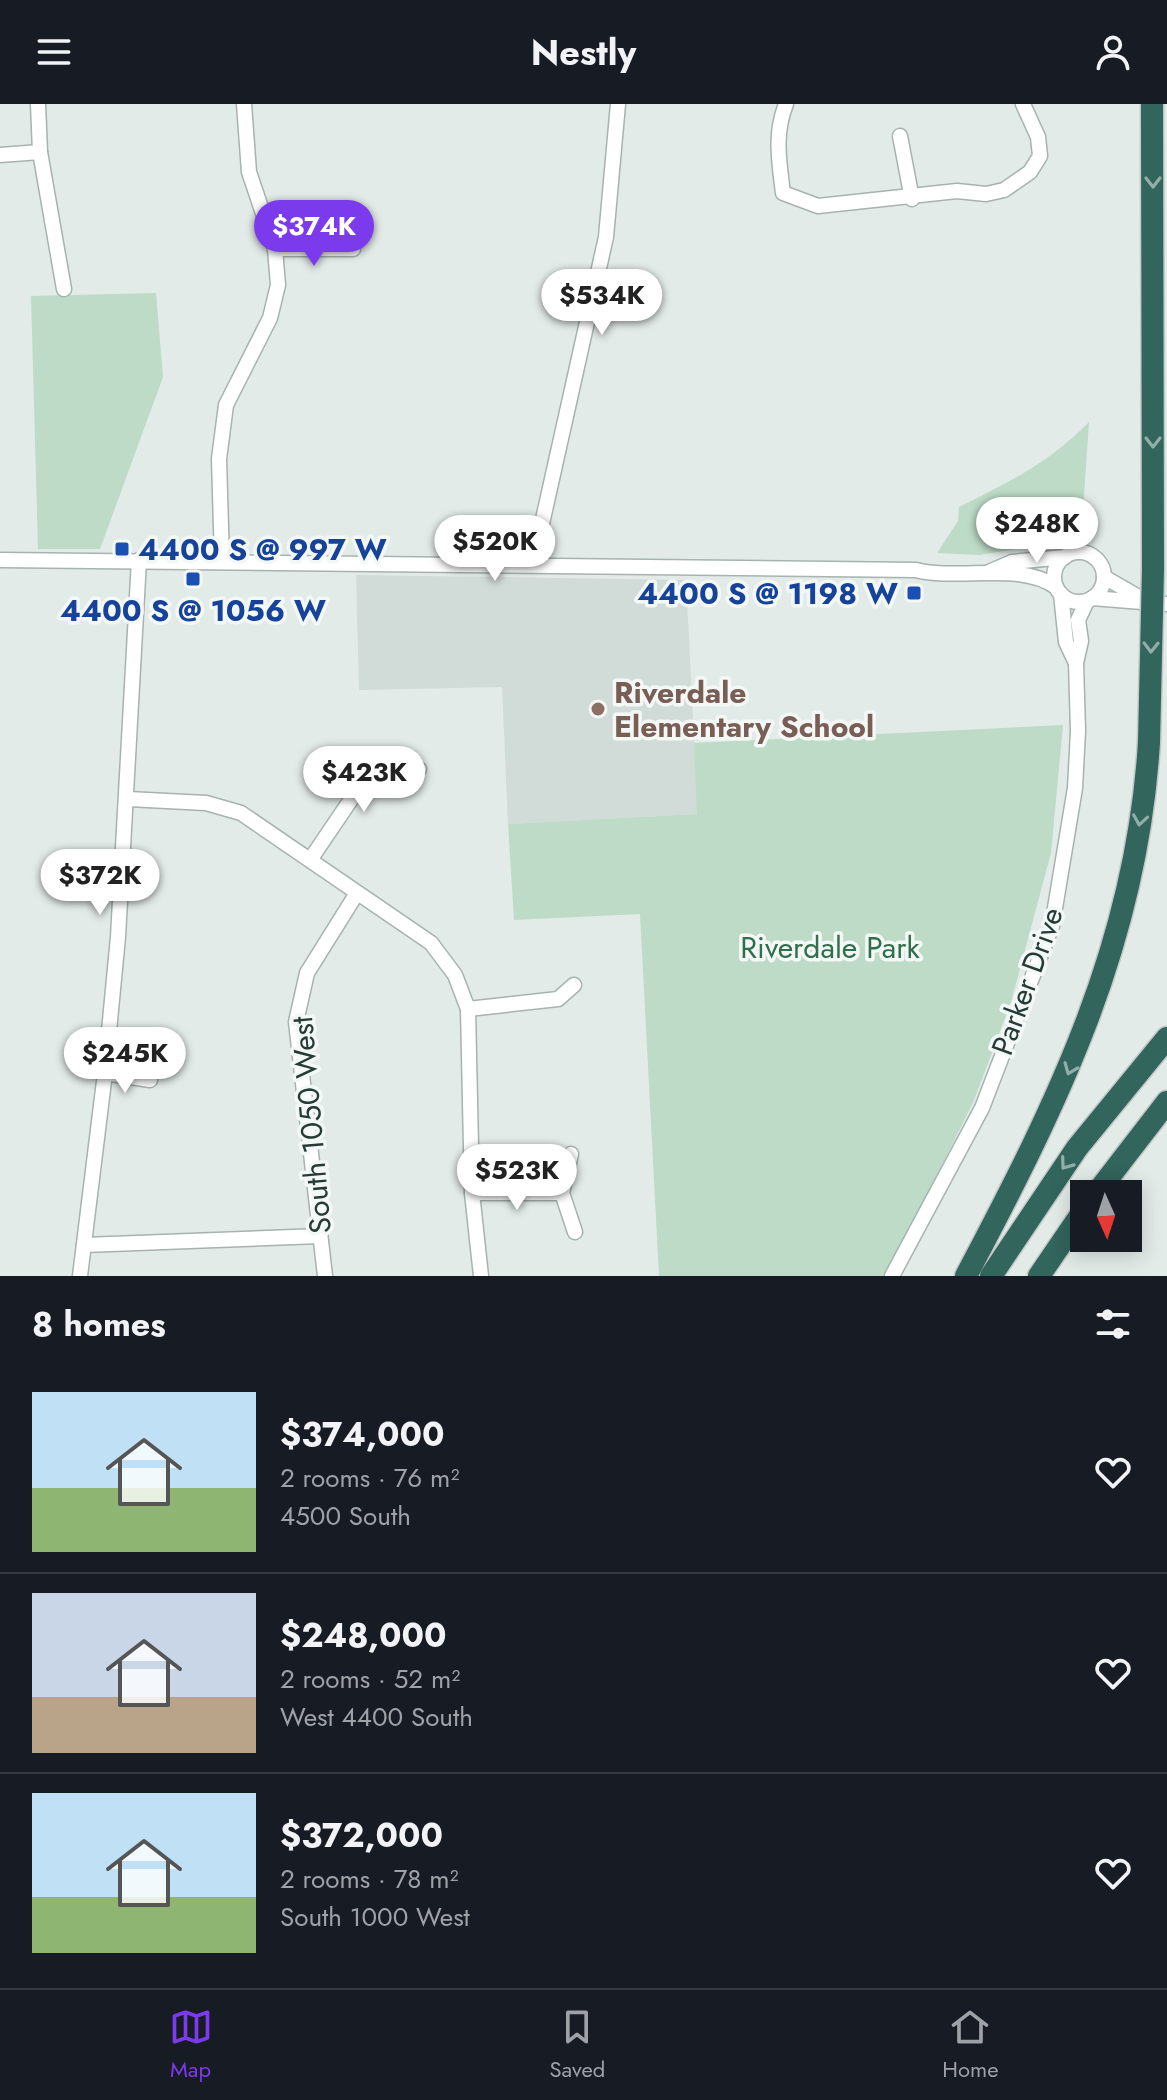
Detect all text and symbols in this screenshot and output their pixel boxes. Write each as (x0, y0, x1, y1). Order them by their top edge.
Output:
text: Nestly (531, 26, 636, 78)
icon: menu (32, 30, 76, 74)
icon: person (1091, 30, 1135, 74)
one-way arrow (1144, 176, 1161, 189)
pin: $374K (258, 200, 370, 268)
text: $374K (272, 207, 356, 245)
pin: $534K (546, 269, 658, 337)
text: $534K (559, 276, 645, 314)
one-way arrow (1144, 436, 1162, 449)
pin: $248K (981, 497, 1093, 565)
text: $248K (994, 504, 1080, 542)
pin: $520K (439, 515, 551, 583)
text: $520K (452, 522, 538, 560)
place label: 4400 S @ 997 W (138, 528, 387, 571)
marker: 4400 S @ 997 W (113, 540, 131, 558)
marker: 4400 S @ 1056 W (184, 570, 202, 588)
place label: 4400 S @ 1198 W (637, 572, 898, 615)
marker: 4400 S @ 1198 W (905, 584, 923, 602)
place label: 4400 S @ 1056 W (60, 589, 326, 632)
one-way arrow (1143, 641, 1160, 654)
place label: Riverdale Elementary School (614, 671, 874, 748)
marker: Riverdale Elementary School (589, 700, 607, 718)
pin: $423K (308, 746, 420, 814)
text: $423K (321, 753, 407, 791)
one-way arrow (1133, 813, 1150, 826)
pin: $372K (44, 849, 156, 917)
text: $372K (59, 856, 141, 894)
street label: Parker Drive (980, 901, 1074, 1061)
park label: Riverdale Park (740, 926, 921, 969)
street label: South 1050 West (280, 1014, 342, 1235)
pin: $245K (69, 1027, 181, 1095)
text: $245K (82, 1034, 168, 1072)
one-way arrow (1063, 1061, 1079, 1075)
pin: $523K (461, 1144, 573, 1212)
text: $523K (475, 1151, 559, 1189)
one-way arrow (1061, 1156, 1075, 1170)
north arrow (1070, 1180, 1142, 1252)
map controls (1070, 1180, 1142, 1252)
text: 8 homes (32, 1300, 166, 1349)
icon: filters (1091, 1302, 1135, 1346)
text: $374,000 (280, 1410, 445, 1459)
icon: home (96, 1424, 192, 1520)
icon: heart (1091, 1450, 1135, 1494)
text: 2 rooms · 76 m² (280, 1459, 459, 1497)
text: 4500 South (280, 1497, 411, 1535)
text: $248,000 (280, 1611, 447, 1660)
icon: home (96, 1625, 192, 1721)
icon: heart (1091, 1651, 1135, 1695)
text: 2 rooms · 52 m² (280, 1660, 460, 1698)
text: West 4400 South (280, 1698, 473, 1736)
text: $372,000 (280, 1811, 443, 1860)
icon: home (96, 1825, 192, 1921)
icon: heart (1091, 1851, 1135, 1895)
text: 2 rooms · 78 m² (280, 1860, 459, 1898)
text: South 1000 West (280, 1898, 470, 1936)
tab: Map (169, 2005, 213, 2085)
tab: Saved (550, 2005, 605, 2085)
tab: Home (942, 2005, 998, 2085)

